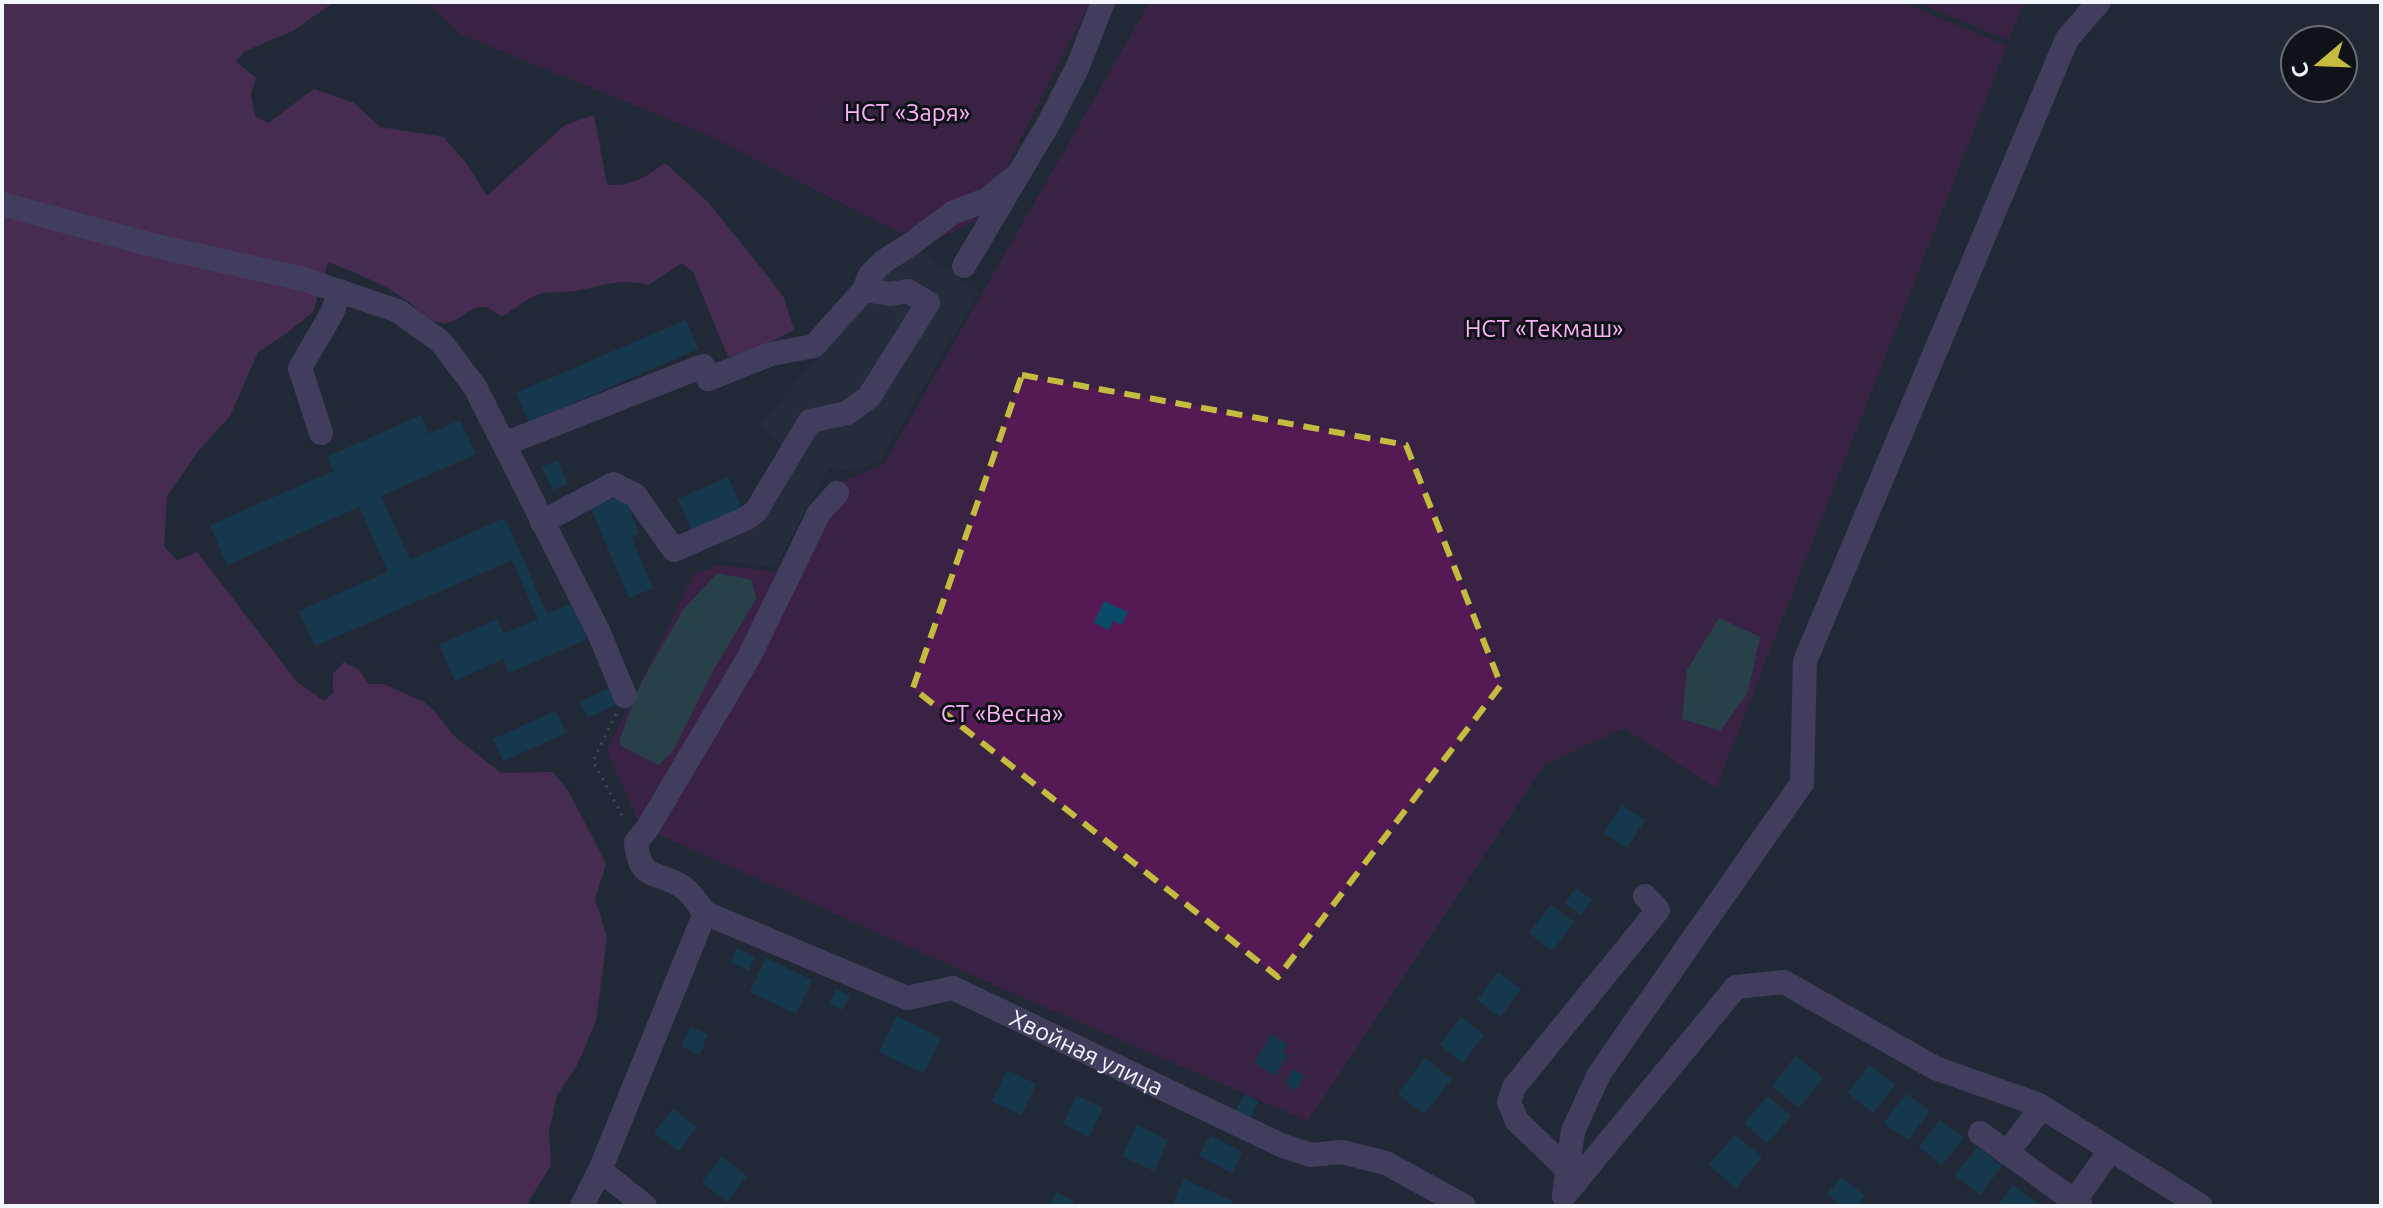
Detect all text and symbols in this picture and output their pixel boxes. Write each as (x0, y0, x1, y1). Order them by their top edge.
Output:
north arrow (2279, 24, 2359, 104)
text: С (2286, 60, 2314, 81)
park label: НСТ «Заря» (844, 99, 970, 126)
park label: НСТ «Текмаш» (1465, 315, 1623, 342)
park label: СТ «Весна» (941, 700, 1063, 727)
street label: Хвойная улица (1006, 1004, 1168, 1100)

